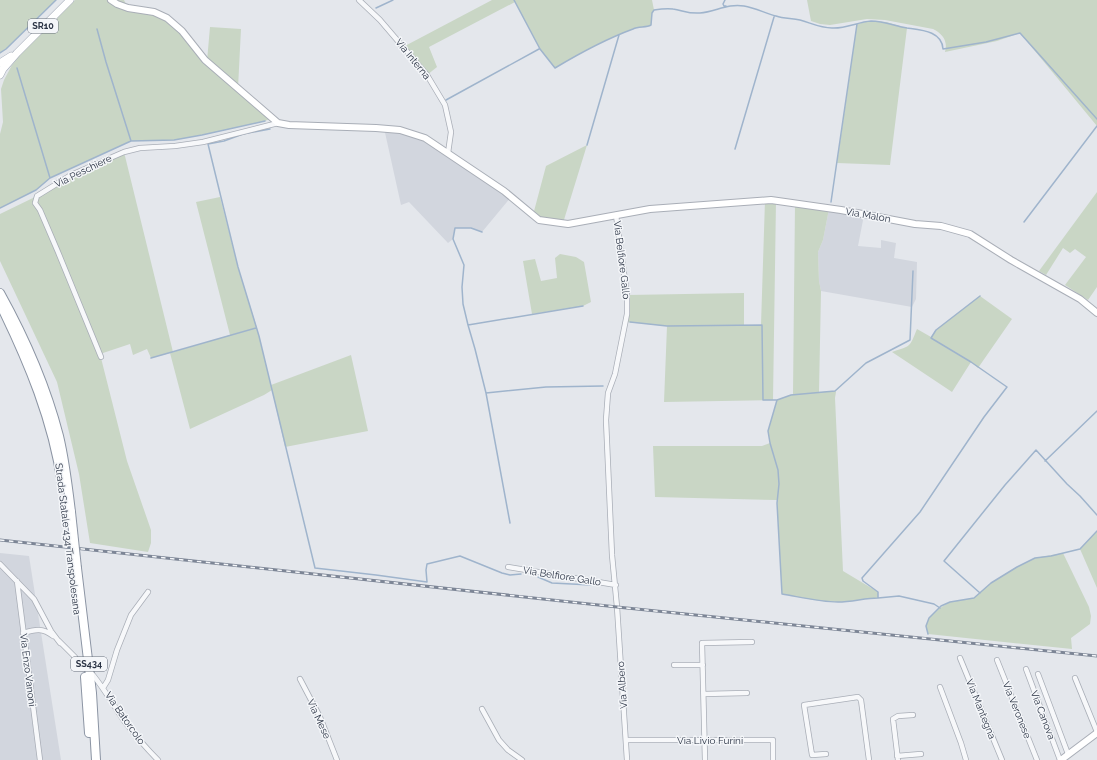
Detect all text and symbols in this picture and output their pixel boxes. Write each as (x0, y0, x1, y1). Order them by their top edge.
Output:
road number: SR10 (28, 19, 58, 33)
street label: Via Interna (393, 36, 433, 82)
street label: Via Peschiere (53, 152, 114, 190)
street label: Via Malon (845, 206, 892, 224)
street label: Via Belfiore Gallo (612, 220, 632, 300)
street label: Strada Statale 434 Transpolesana (53, 463, 83, 615)
street label: Via Belfiore Gallo (522, 564, 602, 588)
street label: Via Enzo Vanoni (18, 633, 38, 707)
road number: SS434 (71, 657, 107, 671)
street label: Via Albero (615, 661, 629, 709)
street label: Via Mantegna (964, 677, 998, 741)
street label: Via Veronese (1001, 680, 1033, 740)
street label: Via Canova (1029, 689, 1057, 741)
street label: Via Batorcolo (103, 690, 147, 746)
street label: Via Mese (305, 698, 333, 741)
street label: Via Livio Furini (677, 735, 743, 746)

